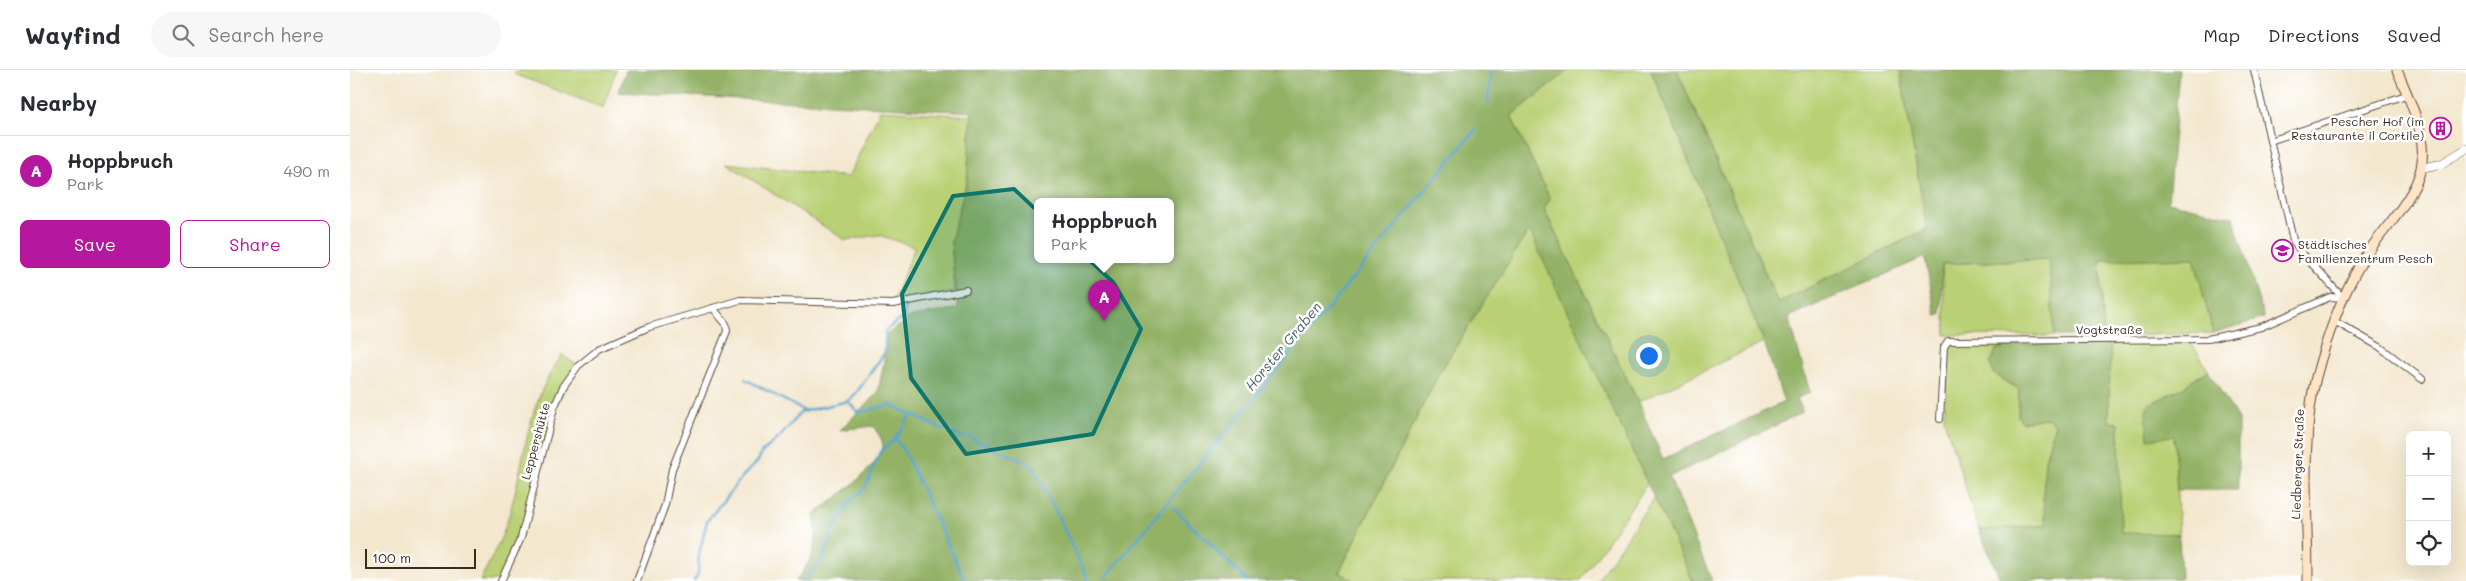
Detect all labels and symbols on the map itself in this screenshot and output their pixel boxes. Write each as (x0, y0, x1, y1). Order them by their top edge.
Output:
place label: Pescher Hof (im Restaurante il Cortile) (2291, 113, 2424, 143)
building icon: Pescher Hof (im Restaurante il Cortile) (2428, 116, 2452, 140)
place label: Städtisches Familienzentrum Pesch (2298, 236, 2433, 266)
school or university icon: Städtisches Familienzentrum Pesch (2270, 239, 2294, 263)
pin: A (1088, 280, 1120, 321)
water label: Horster Graben (1240, 298, 1326, 394)
street label: Vogtstraße (2076, 321, 2142, 337)
your location (1636, 343, 1662, 369)
street label: Leppershütte (517, 401, 553, 481)
street label: Liedberger Straße (2287, 408, 2307, 520)
scale bar (365, 546, 476, 569)

